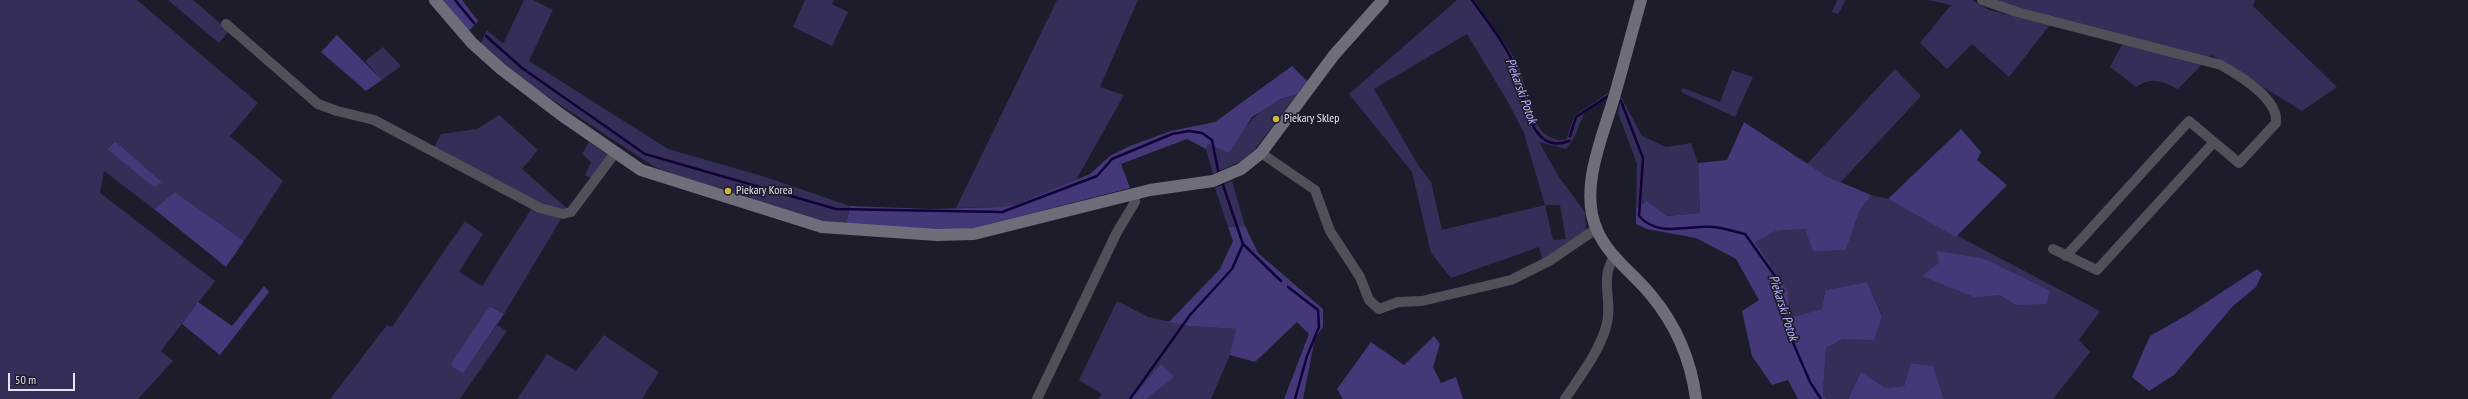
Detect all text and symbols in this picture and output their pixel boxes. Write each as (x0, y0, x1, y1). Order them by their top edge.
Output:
water label: Piekarski Potok (1502, 56, 1540, 126)
place label: Piekary Sklep (1284, 112, 1340, 126)
marker: Piekary Sklep (1271, 114, 1281, 124)
place label: Piekary Korea (736, 184, 792, 198)
marker: Piekary Korea (723, 186, 733, 196)
water label: Piekarski Potok (1765, 273, 1801, 343)
scale bar (10, 365, 77, 391)
text: 50 m (15, 372, 36, 387)

